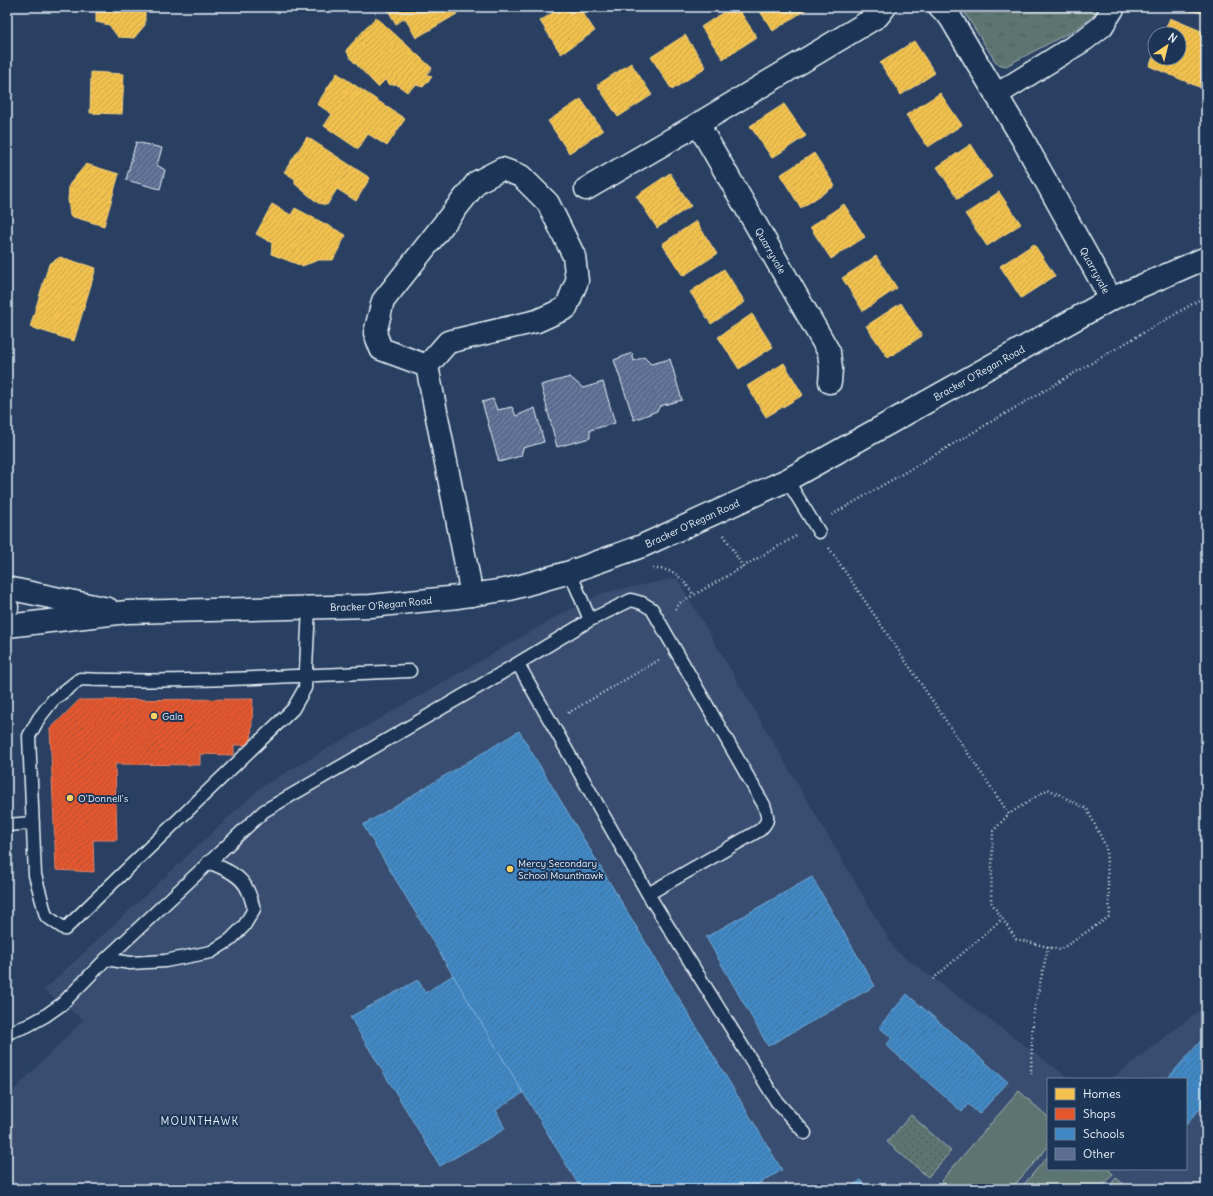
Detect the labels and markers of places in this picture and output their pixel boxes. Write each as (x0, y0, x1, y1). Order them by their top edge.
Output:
place label: Gala (162, 710, 183, 723)
marker: Gala (149, 711, 159, 721)
place label: O'Donnell's (78, 792, 129, 805)
marker: O'Donnell's (65, 793, 75, 803)
place label: Mercy Secondary School Mounthawk (518, 857, 603, 882)
marker: Mercy Secondary School Mounthawk (505, 864, 515, 874)

